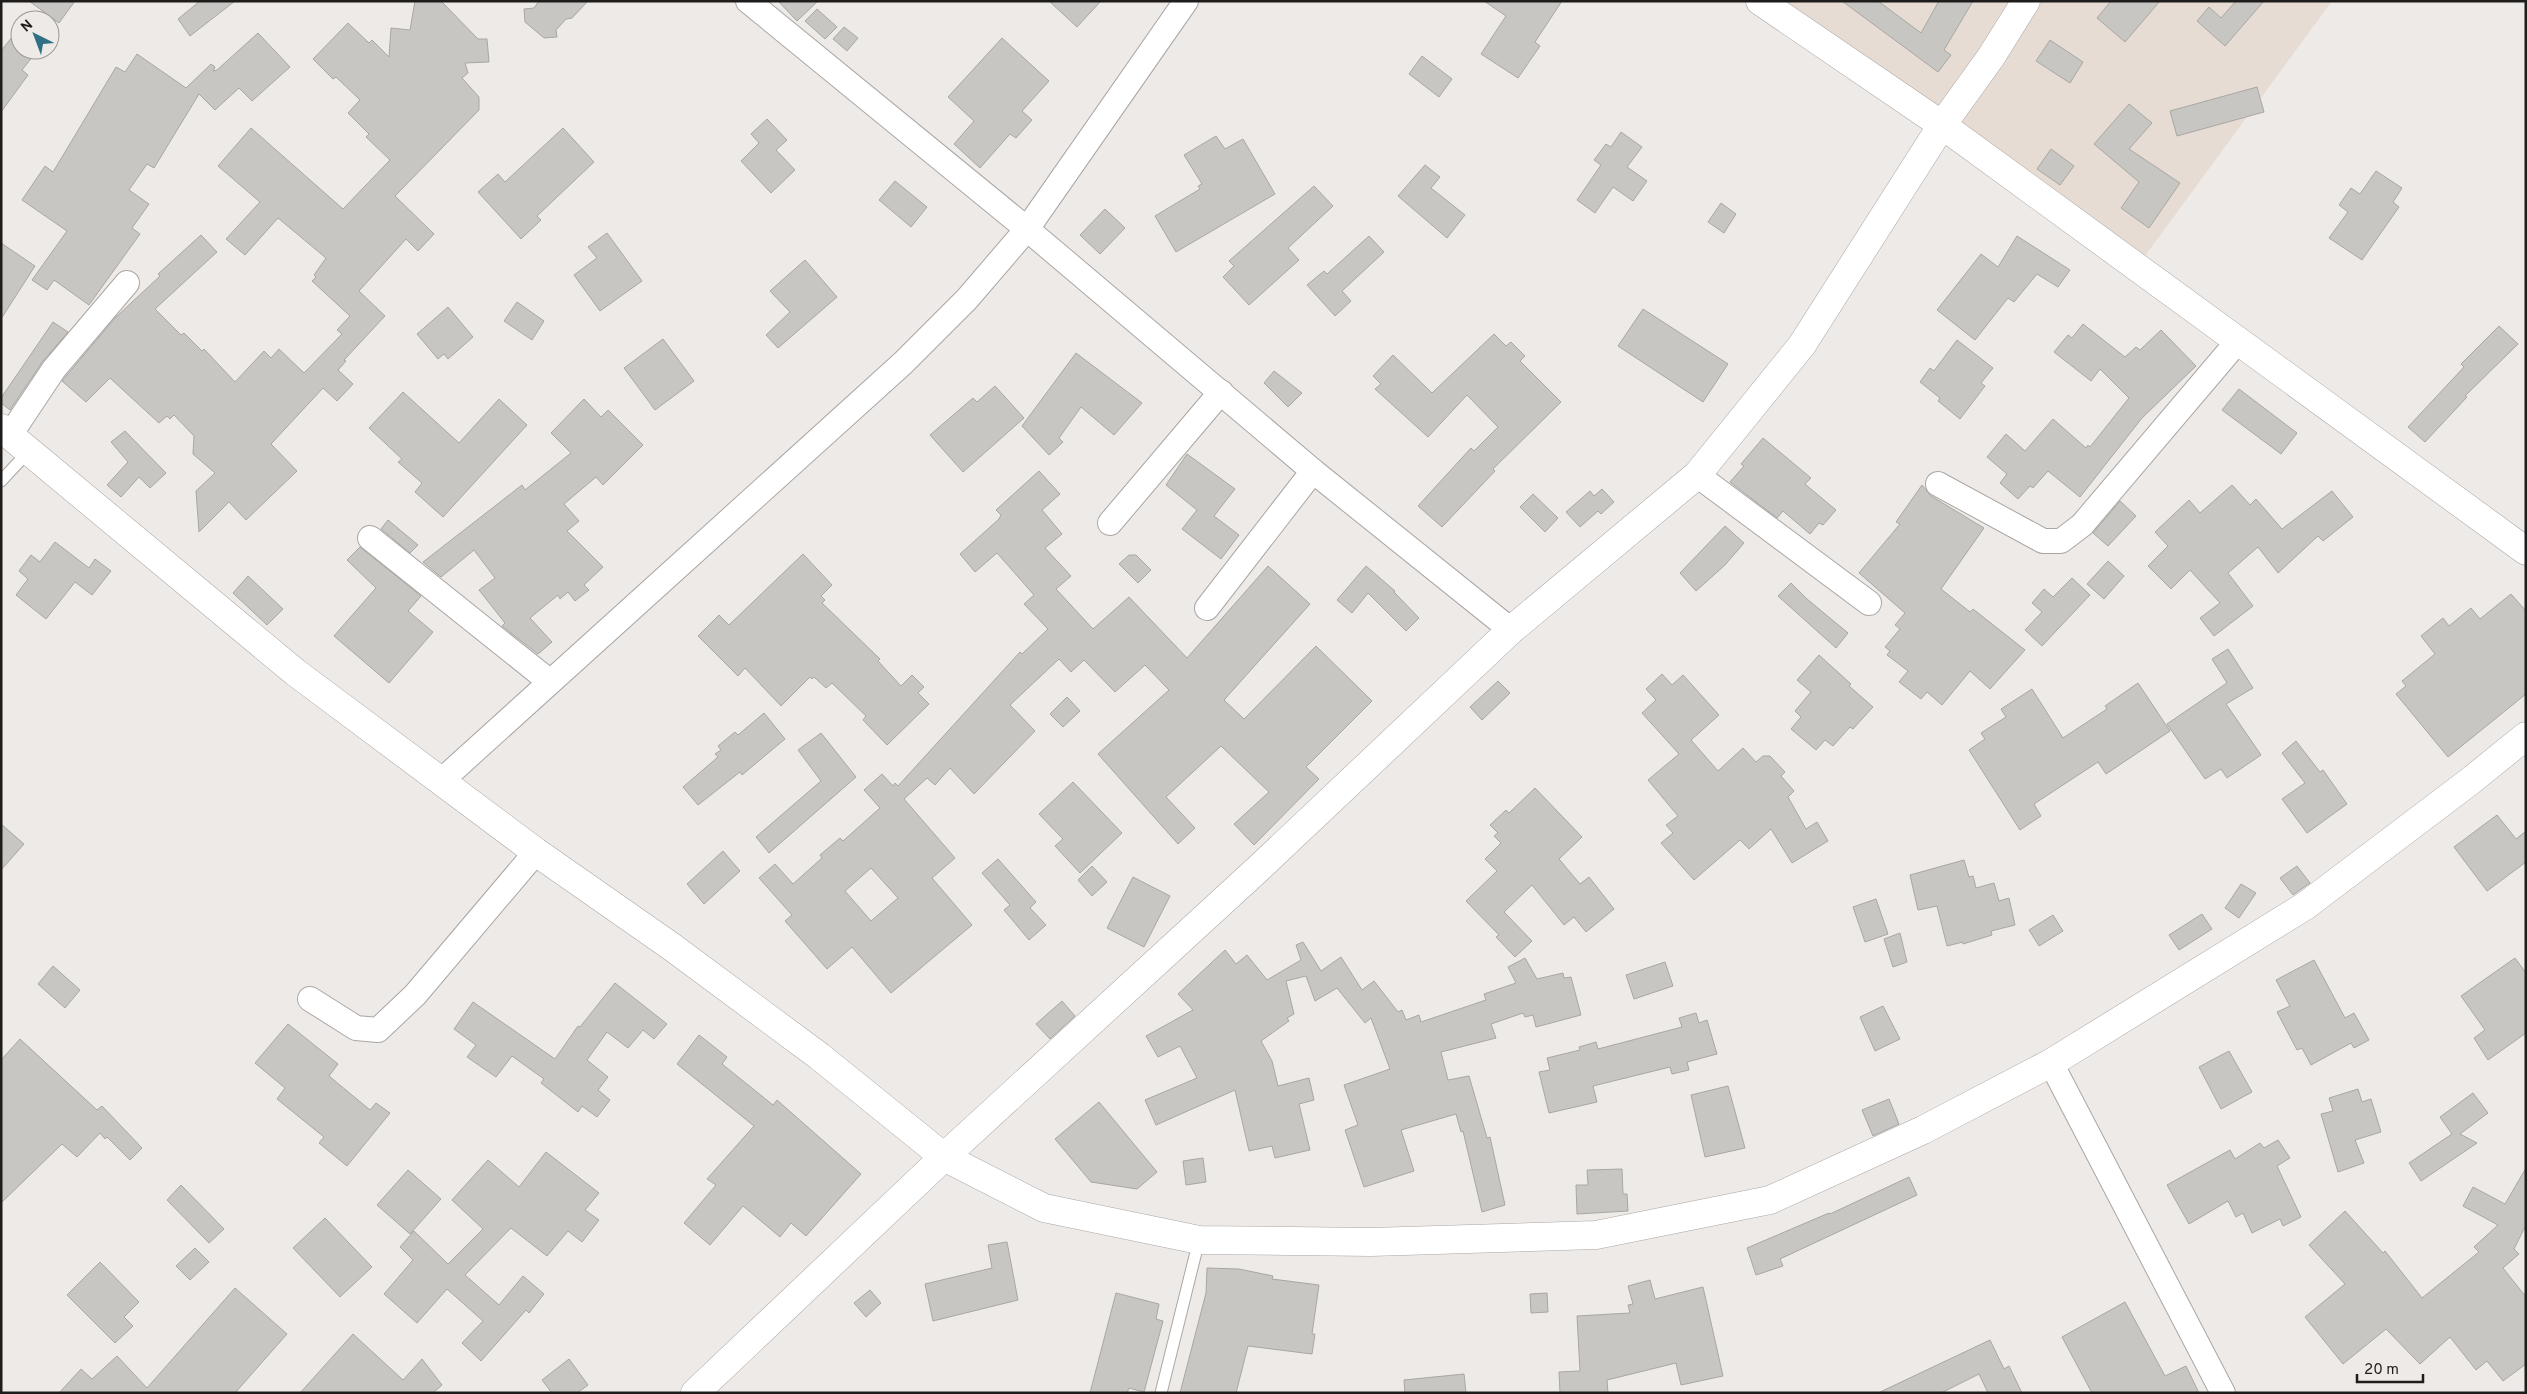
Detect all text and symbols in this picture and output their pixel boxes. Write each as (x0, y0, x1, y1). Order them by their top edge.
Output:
north arrow (10, 10, 60, 60)
text: N (18, 17, 37, 36)
scale bar (2357, 1352, 2423, 1384)
text: 20 m (2364, 1361, 2399, 1380)

